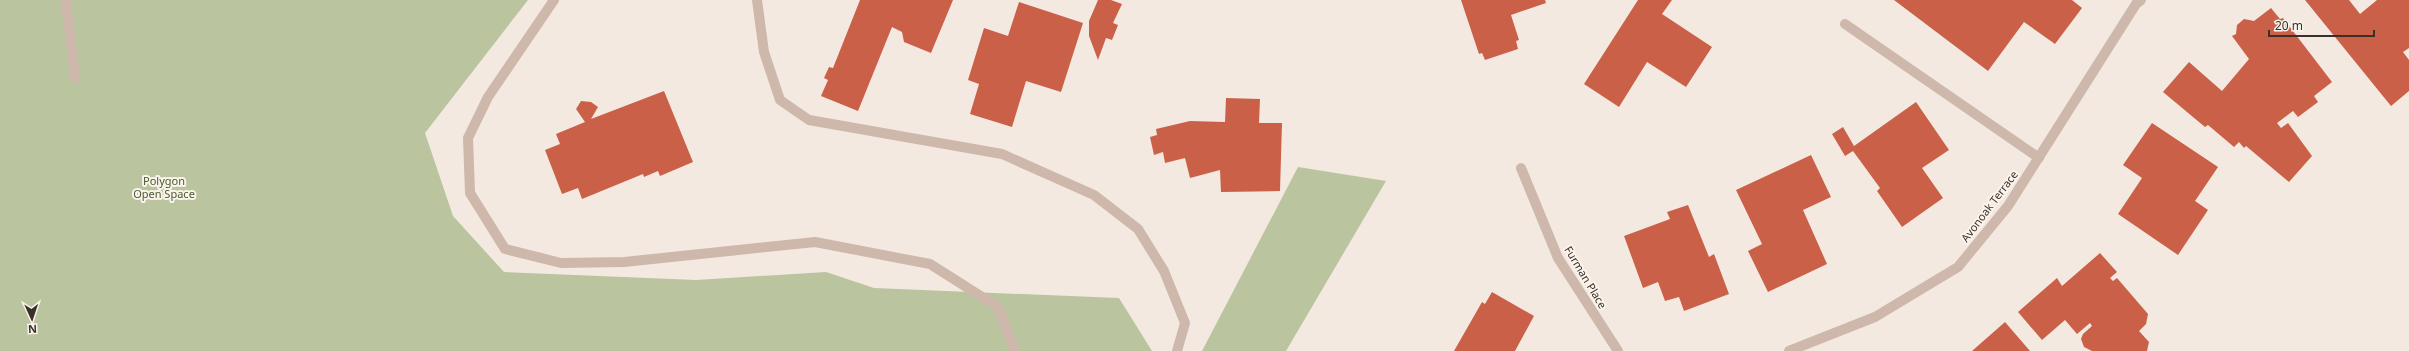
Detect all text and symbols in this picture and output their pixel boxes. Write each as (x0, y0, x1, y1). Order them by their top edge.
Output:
scale bar (2269, 12, 2374, 38)
text: 20 m (2275, 17, 2303, 34)
street label: Avonoak Terrace (1957, 167, 2021, 245)
park label: Polygon Open Space (133, 173, 195, 201)
street label: Furman Place (1561, 243, 1611, 311)
north arrow (12, 299, 52, 339)
text: N (28, 322, 37, 337)

